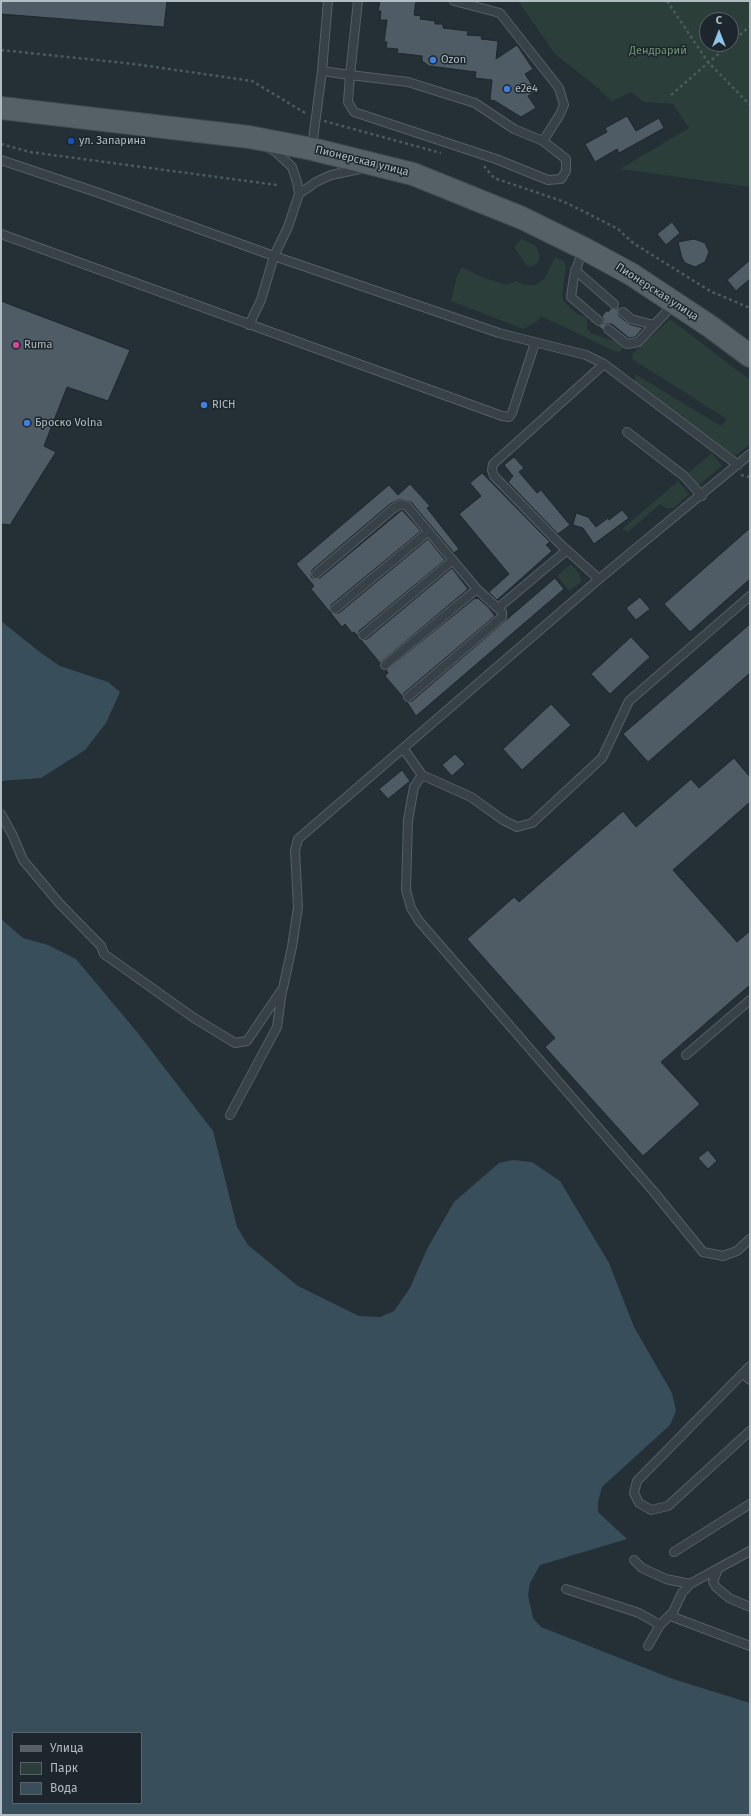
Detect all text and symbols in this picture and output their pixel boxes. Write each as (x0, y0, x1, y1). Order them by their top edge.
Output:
north arrow (699, 12, 739, 52)
text: С (716, 14, 722, 27)
park label: Дендрарий (629, 44, 687, 58)
place label: Ozon (441, 53, 466, 67)
marker: Ozon (428, 55, 438, 65)
place label: е2е4 (515, 82, 538, 96)
marker: е2е4 (502, 84, 512, 94)
place label: ул. Запарина (79, 134, 146, 148)
marker: ул. Запарина (66, 136, 76, 146)
street label: Пионерская улица (314, 143, 410, 179)
street label: Пионерская улица (613, 260, 701, 324)
place label: Ruma (24, 338, 52, 352)
marker: Ruma (11, 340, 21, 350)
place label: RICH (212, 398, 236, 412)
marker: RICH (199, 400, 209, 410)
place label: Броско Volna (35, 416, 102, 430)
marker: Броско Volna (22, 418, 32, 428)
legend (12, 1732, 142, 1804)
text: Улица (50, 1741, 84, 1755)
text: Парк (50, 1761, 78, 1775)
text: Вода (50, 1781, 77, 1795)

